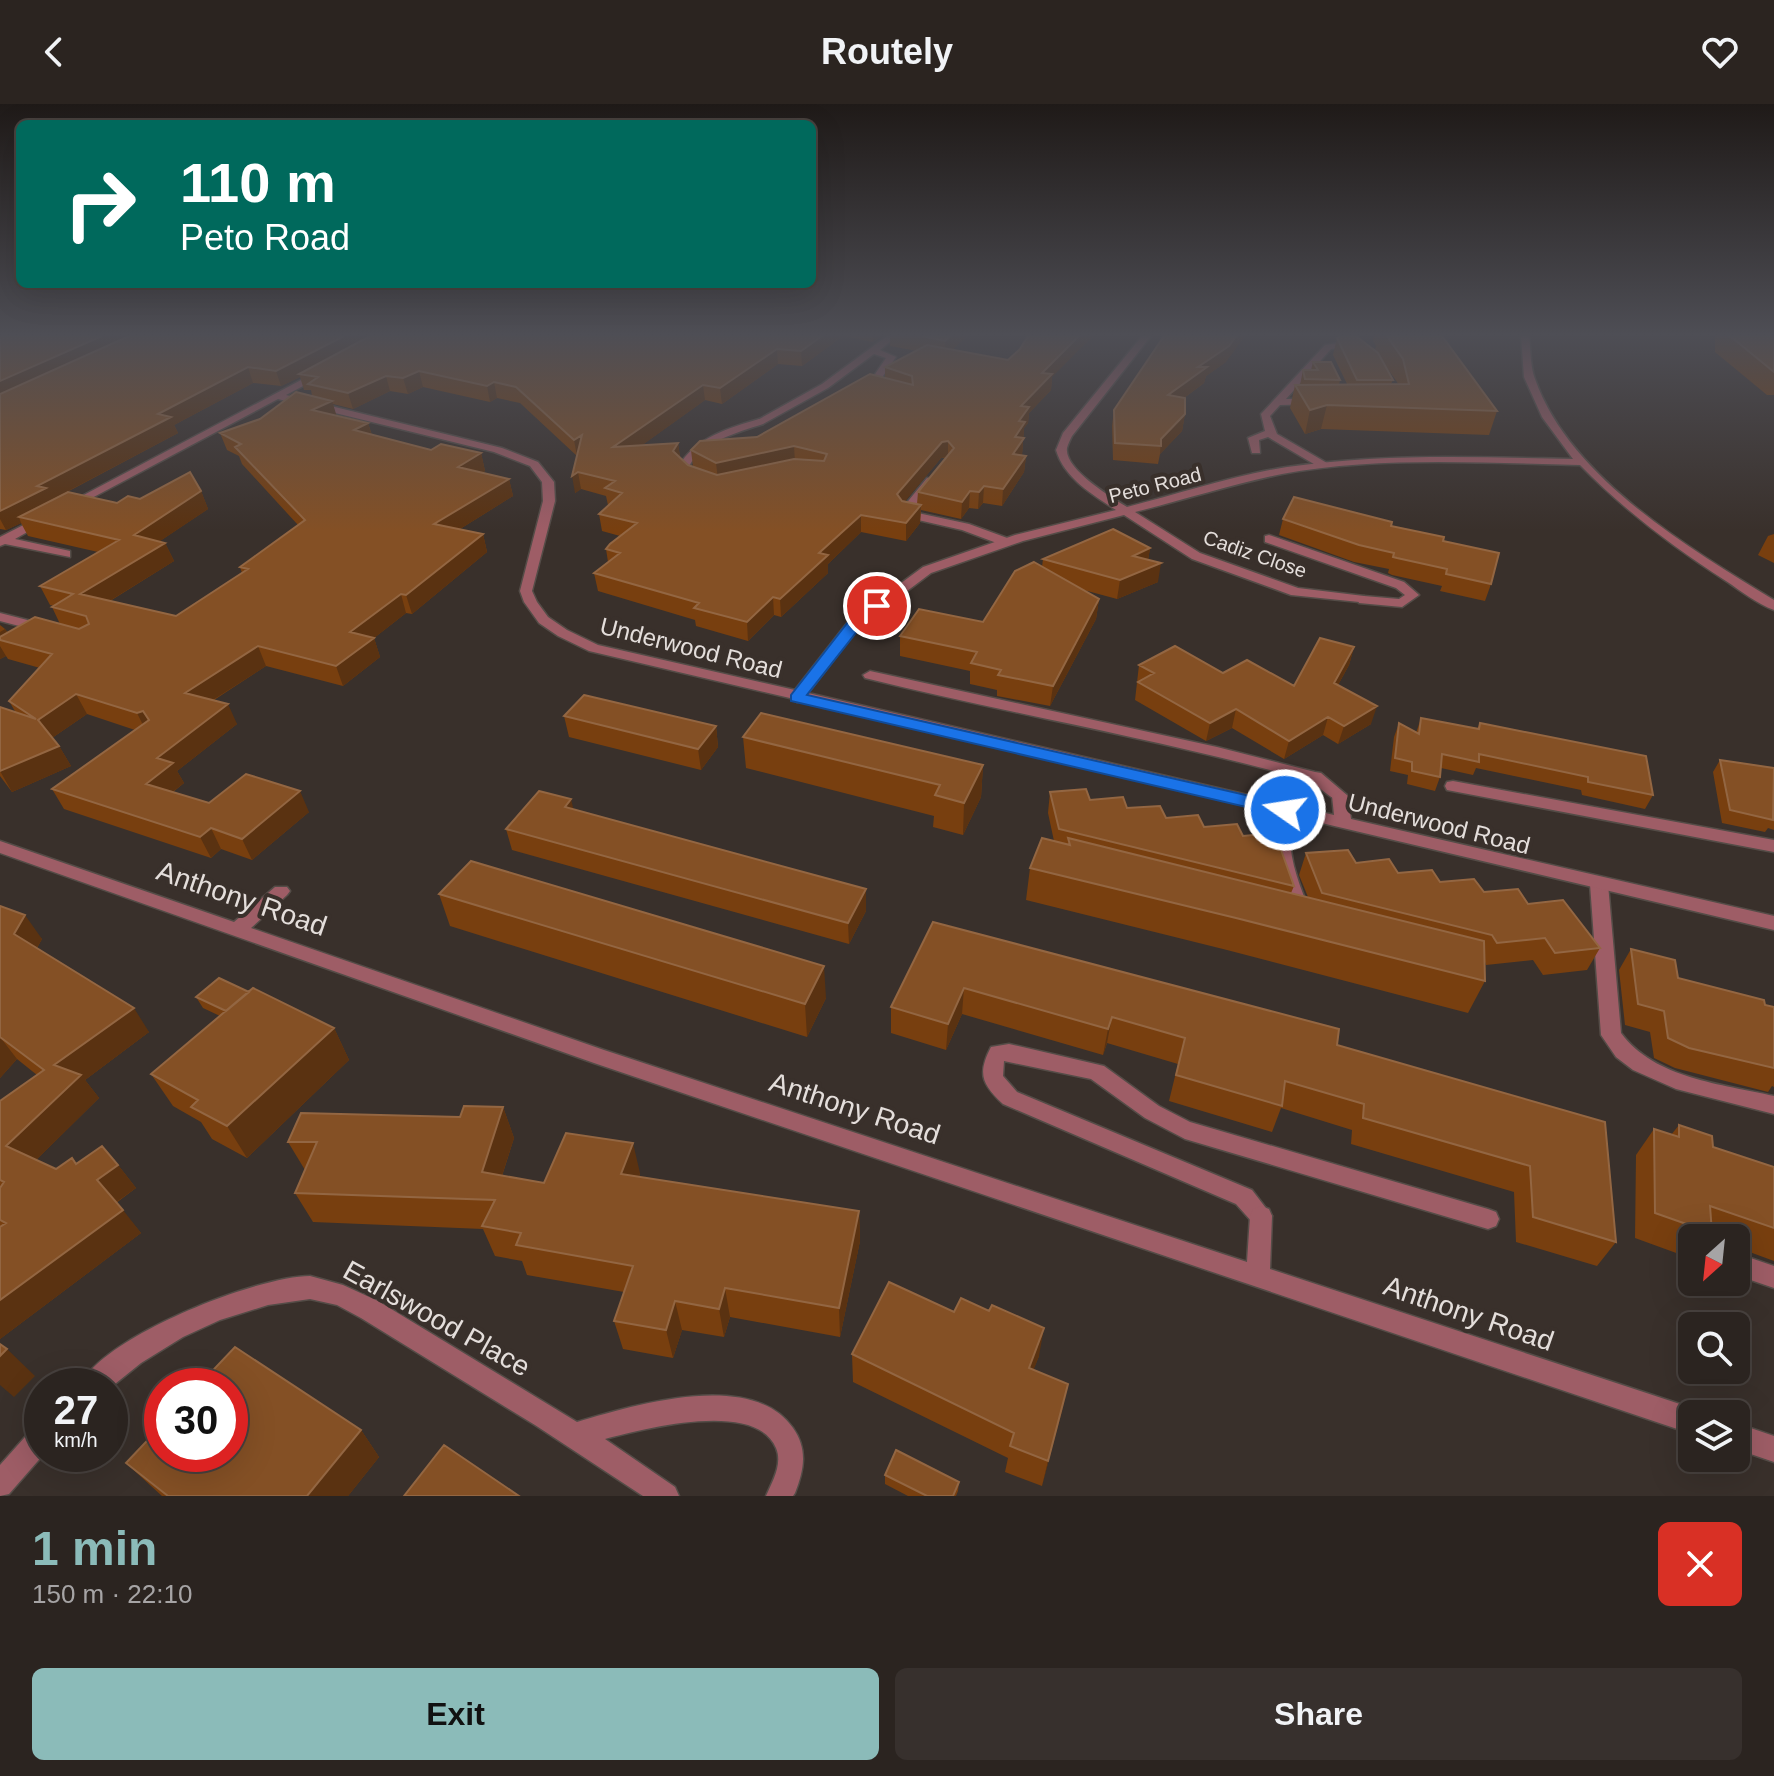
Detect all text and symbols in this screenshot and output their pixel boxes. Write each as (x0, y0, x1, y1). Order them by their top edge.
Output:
icon: back (32, 30, 76, 74)
icon: heart (1698, 30, 1742, 74)
text: Routely (821, 31, 953, 72)
text: 110 m (180, 151, 336, 214)
icon: right (48, 152, 152, 256)
text: Peto Road (180, 217, 350, 258)
street label: Peto Road (1106, 463, 1204, 507)
street label: Cadiz Close (1200, 526, 1310, 582)
pin (843, 572, 911, 640)
icon: arrive (855, 584, 899, 628)
street label: Underwood Road (597, 612, 785, 683)
position arrow (1243, 768, 1327, 852)
street label: Underwood Road (1345, 788, 1533, 859)
street label: Anthony Road (153, 855, 331, 942)
street label: Anthony Road (766, 1066, 944, 1151)
north arrow (1678, 1224, 1750, 1296)
map controls (1678, 1224, 1750, 1472)
street label: Earlswood Place (338, 1254, 535, 1383)
street label: Anthony Road (1380, 1270, 1558, 1357)
button: search (1678, 1312, 1750, 1384)
speed limit sign: 30 (144, 1368, 248, 1472)
text: 27 (54, 1388, 98, 1432)
button: layers (1678, 1400, 1750, 1472)
text: km/h (54, 1429, 98, 1451)
text: 1 min (32, 1522, 157, 1575)
button: close (1658, 1522, 1742, 1606)
text: 150 m · 22:10 (32, 1579, 192, 1609)
button: Exit (32, 1668, 879, 1760)
button: Share (895, 1668, 1742, 1760)

